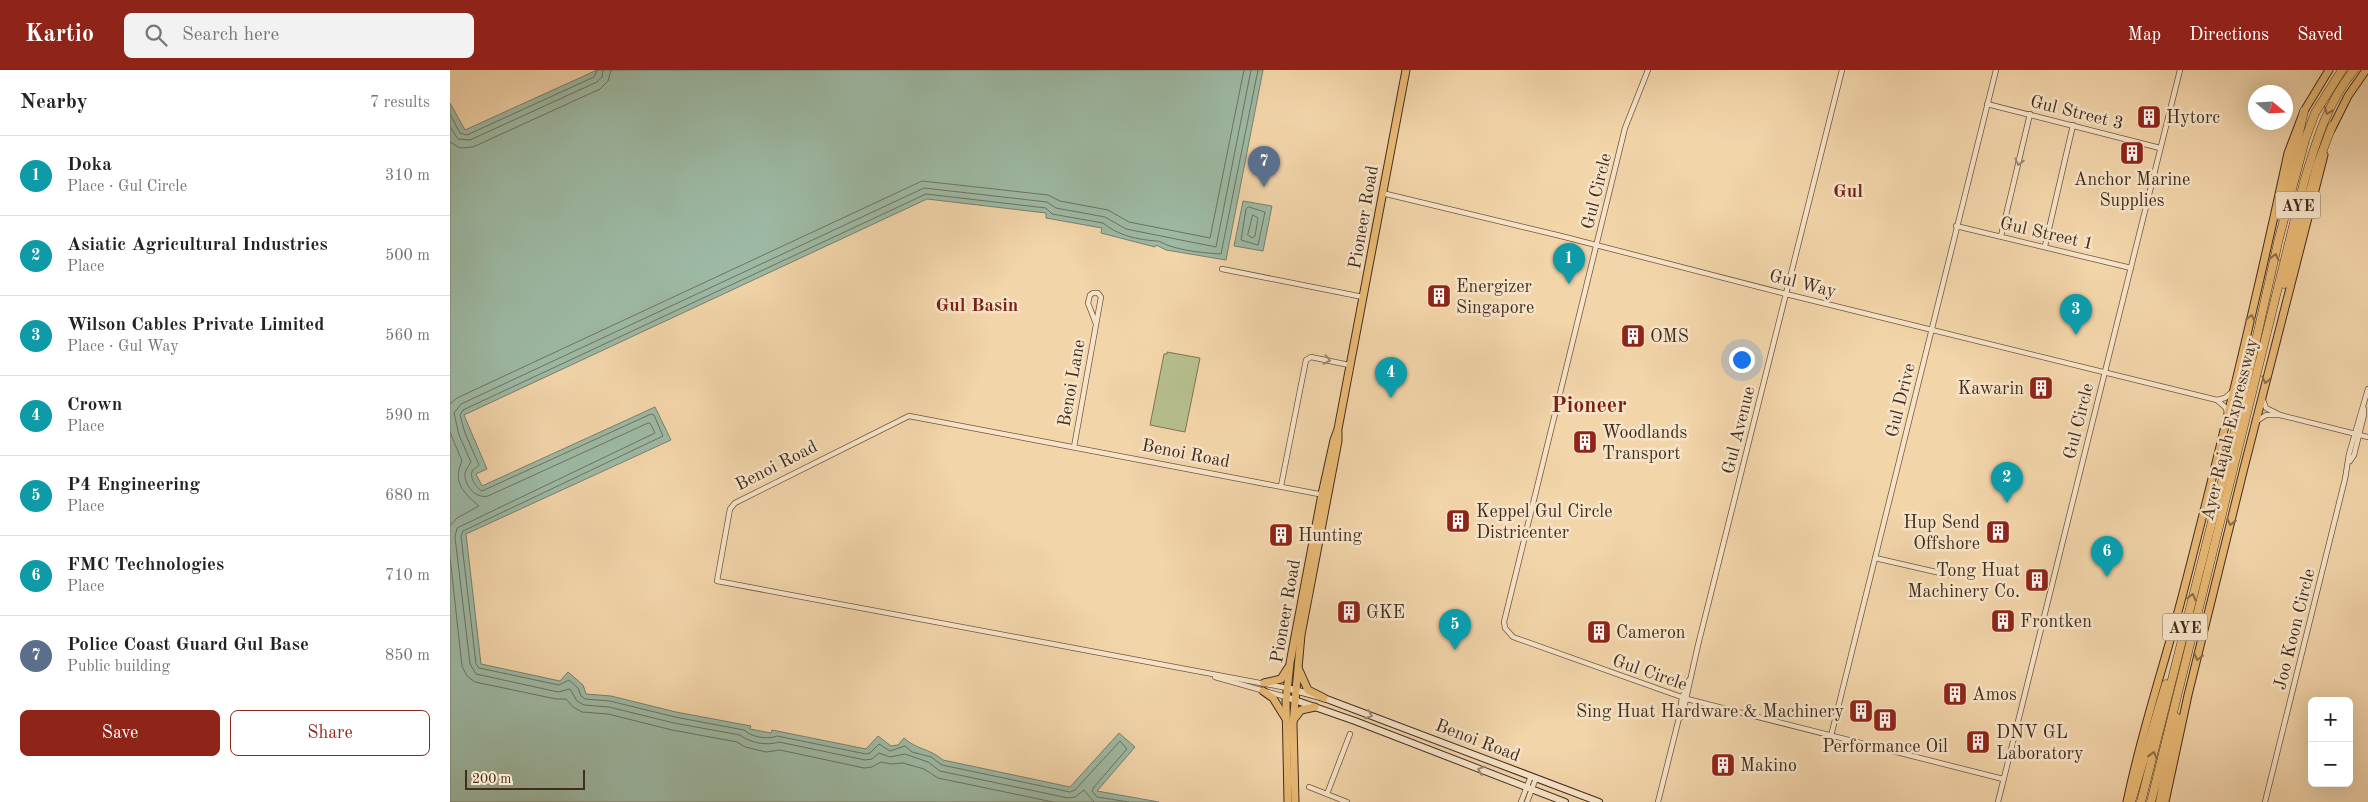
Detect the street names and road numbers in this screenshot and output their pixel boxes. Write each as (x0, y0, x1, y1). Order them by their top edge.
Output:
street label: Gul Street 3 (2028, 93, 2125, 133)
street label: Gul Circle (1579, 151, 1615, 231)
street label: Pioneer Road (1346, 164, 1382, 270)
road number: AYE (2276, 192, 2320, 218)
street label: Gul Street 1 (1998, 214, 2095, 254)
street label: Gul Way (1767, 267, 1839, 301)
street label: Ayer Rajah Expressway (2199, 336, 2261, 522)
street label: Benoi Lane (1055, 338, 1089, 428)
street label: Gul Drive (1883, 361, 1919, 439)
street label: Gul Circle (2061, 381, 2097, 461)
street label: Gul Avenue (1719, 385, 1759, 476)
street label: Benoi Road (1140, 437, 1231, 471)
street label: Benoi Road (733, 438, 820, 494)
street label: Pioneer Road (1268, 558, 1304, 664)
street label: Joo Koon Circle (2271, 567, 2319, 692)
road number: AYE (2162, 614, 2208, 640)
street label: Gul Circle (1610, 652, 1689, 694)
street label: Benoi Road (1433, 717, 1523, 765)

